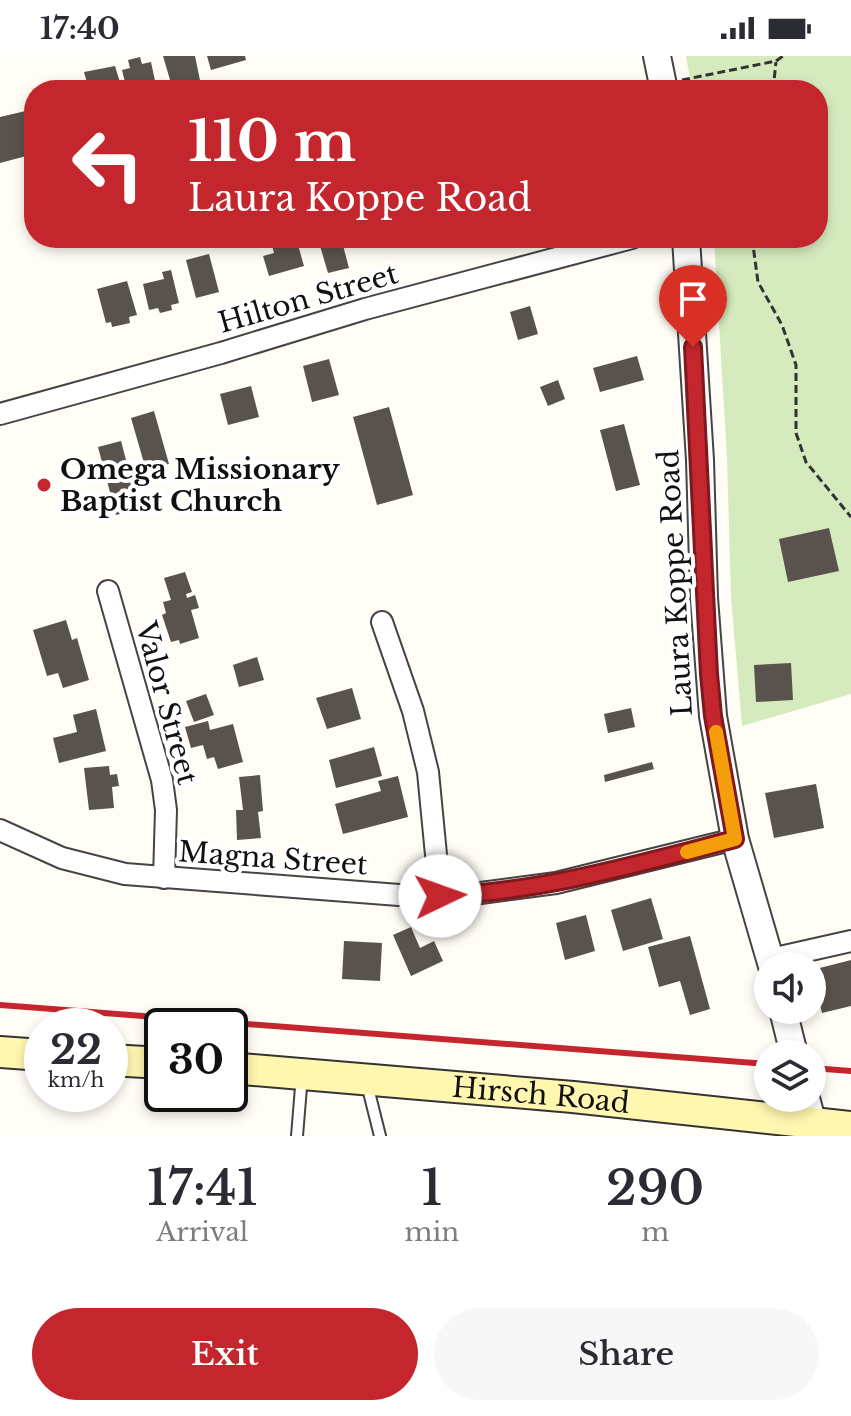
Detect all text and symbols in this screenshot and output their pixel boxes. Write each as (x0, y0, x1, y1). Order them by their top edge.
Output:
text: 17:40 (40, 10, 120, 47)
text: 110 m (188, 107, 356, 176)
icon: left (56, 112, 160, 216)
text: Laura Koppe Road (188, 176, 531, 221)
street label: Hilton Street (214, 256, 402, 341)
pin (659, 265, 727, 347)
icon: arrive (671, 277, 715, 321)
street label: Laura Koppe Road (651, 449, 700, 717)
place label: Omega Missionary Baptist Church (60, 452, 341, 519)
marker: Omega Missionary Baptist Church (35, 476, 53, 494)
street label: Valor Street (128, 617, 205, 789)
street label: Magna Street (177, 834, 369, 883)
position arrow (398, 854, 482, 938)
map controls (754, 952, 826, 1112)
button: sound (754, 952, 826, 1024)
speed limit sign: 30 (144, 1008, 248, 1112)
text: 22 (50, 1025, 102, 1075)
button: layers (754, 1040, 826, 1112)
text: km/h (48, 1068, 104, 1092)
street label: Hirsch Road (450, 1070, 632, 1121)
text: 17:41 (147, 1158, 258, 1218)
text: 1 (421, 1158, 442, 1218)
text: 290 (606, 1158, 704, 1218)
text: Arrival (156, 1216, 248, 1248)
text: min (405, 1216, 459, 1248)
text: m (641, 1216, 669, 1248)
button: Exit (32, 1308, 418, 1400)
button: Share (434, 1308, 819, 1400)

